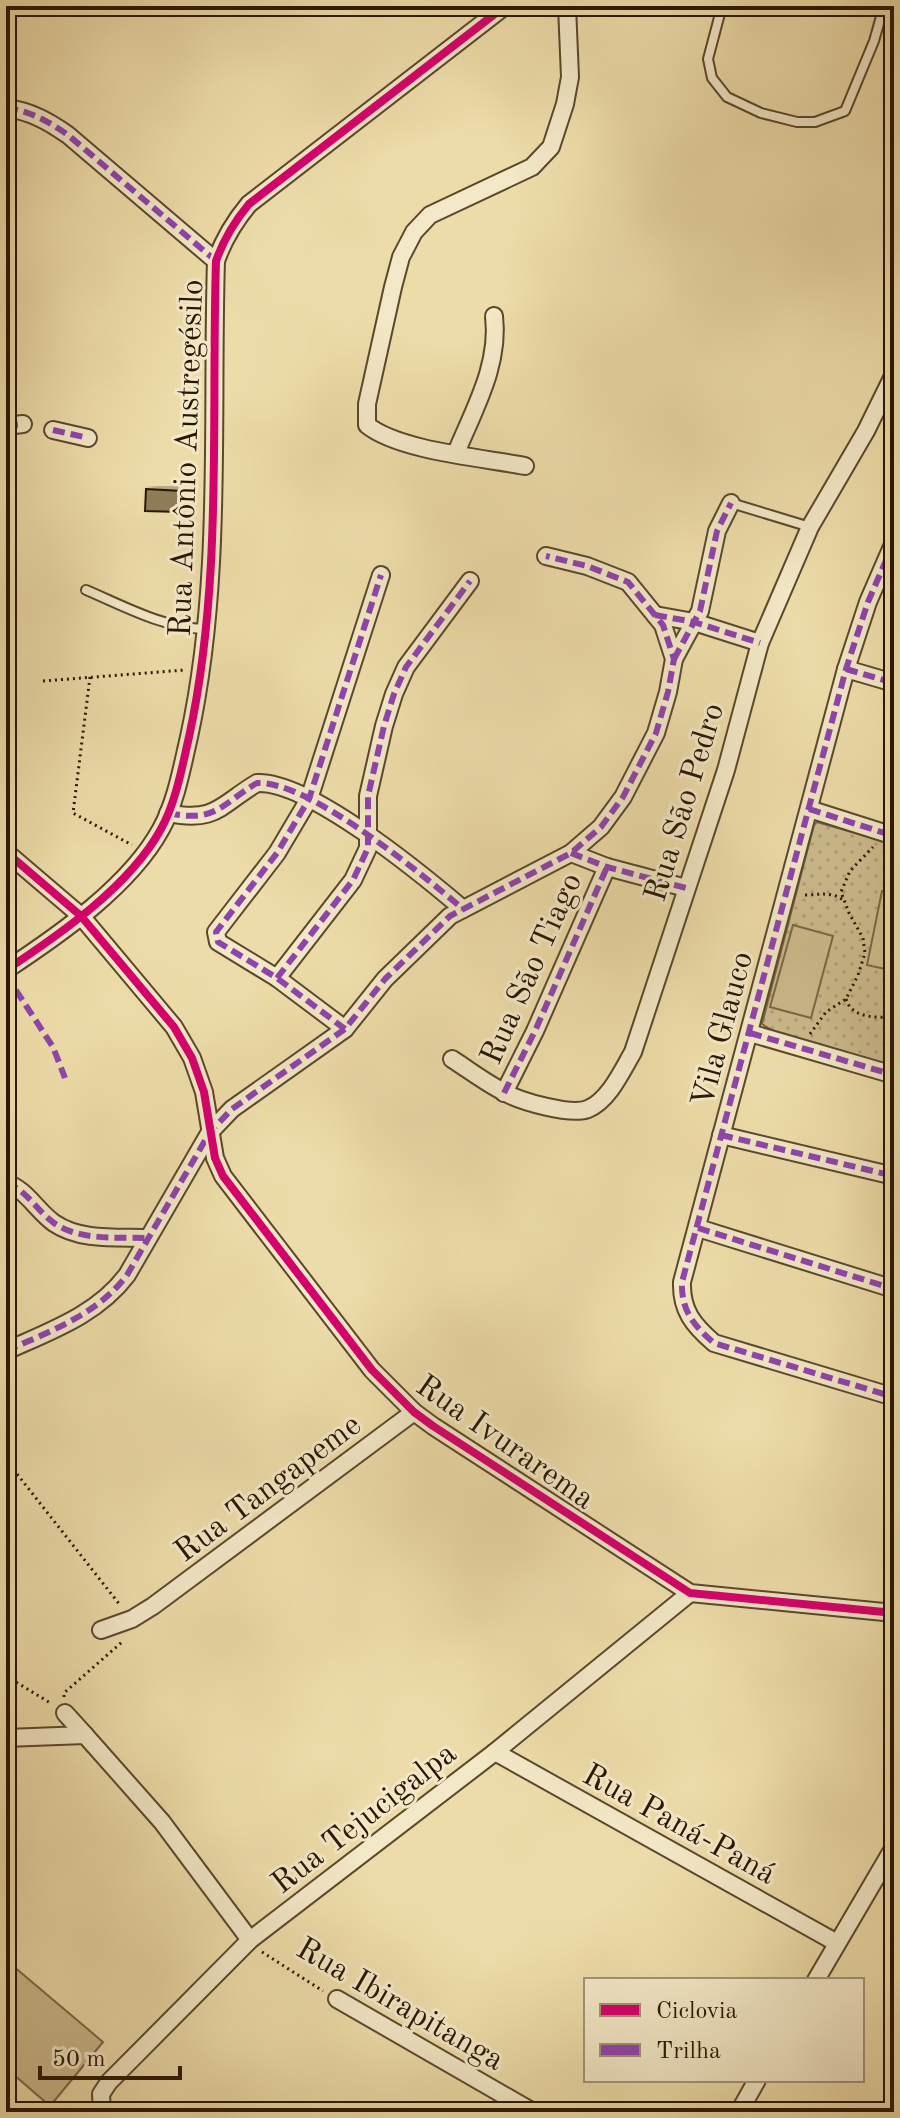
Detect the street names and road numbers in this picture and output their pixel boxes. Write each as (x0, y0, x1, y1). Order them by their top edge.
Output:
street label: Rua Antônio Austregésilo (166, 279, 210, 637)
street label: Rua São Pedro (640, 700, 731, 906)
street label: Rua São Tiago (476, 869, 589, 1070)
street label: Vila Glauco (688, 948, 760, 1111)
street label: Rua Ivurarema (409, 1370, 599, 1517)
street label: Rua Tangapeme (170, 1409, 368, 1569)
street label: Rua Tejucigalpa (267, 1738, 463, 1901)
street label: Rua Paná-Paná (577, 1759, 781, 1892)
street label: Rua Ibirapitanga (290, 1933, 509, 2078)

